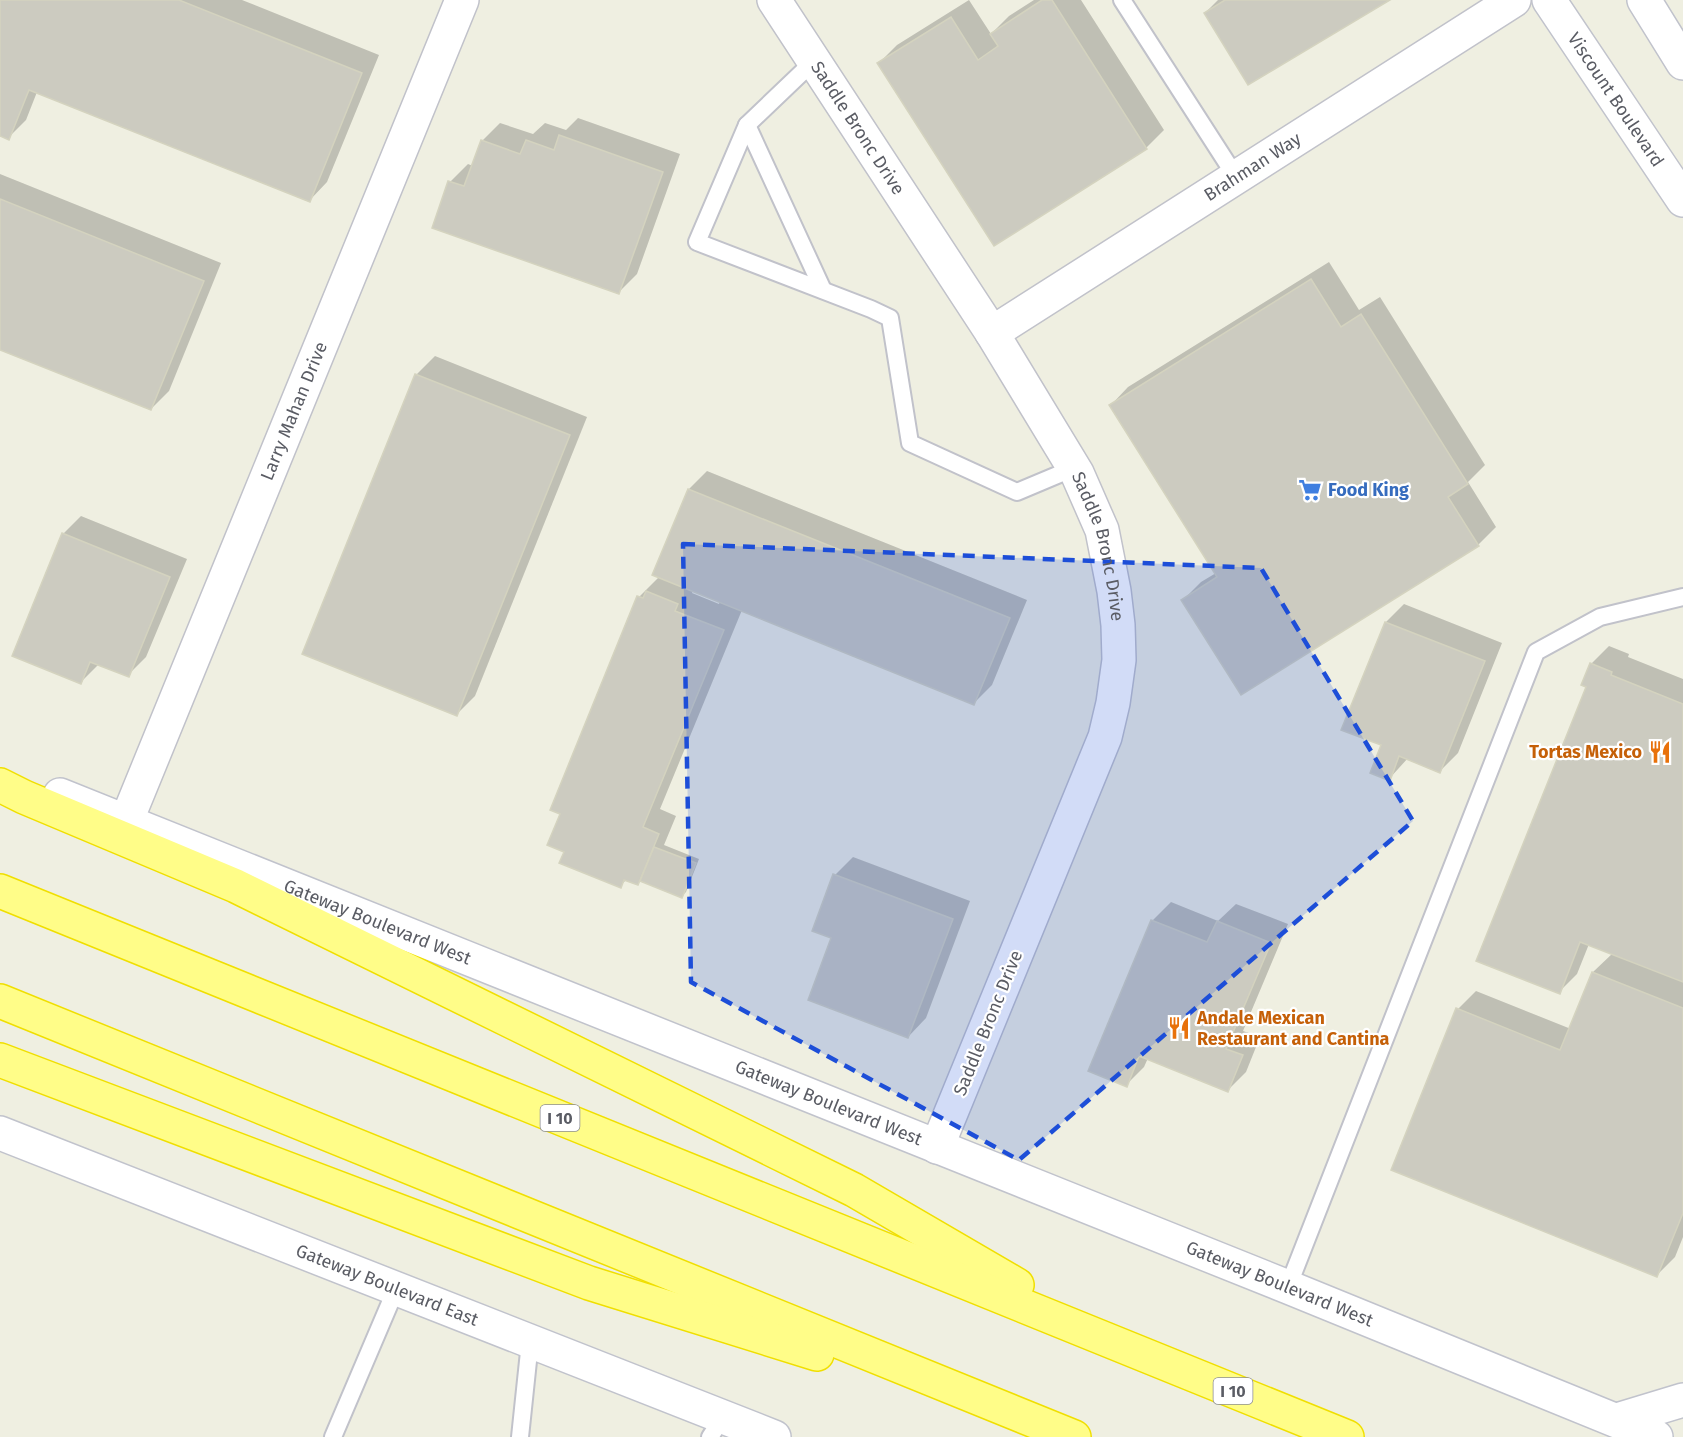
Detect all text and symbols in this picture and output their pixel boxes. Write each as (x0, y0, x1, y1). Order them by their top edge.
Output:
street label: Viscount Boulevard (1563, 28, 1669, 171)
street label: Saddle Bronc Drive (806, 57, 909, 199)
street label: Brahman Way (1200, 128, 1305, 206)
street label: Larry Mahan Drive (256, 338, 332, 484)
street label: Saddle Bronc Drive (1067, 468, 1128, 622)
supermarket icon: Food King (1297, 477, 1323, 503)
place label: Food King (1328, 479, 1409, 501)
restaurant icon: Tortas Mexico (1647, 739, 1673, 765)
place label: Tortas Mexico (1529, 741, 1642, 763)
street label: Gateway Boulevard West (281, 875, 475, 970)
street label: Saddle Bronc Drive (949, 947, 1027, 1099)
place label: Andale Mexican Restaurant and Cantina (1196, 1007, 1390, 1050)
restaurant icon: Andale Mexican Restaurant and Cantina (1166, 1015, 1192, 1041)
street label: Gateway Boulevard West (732, 1056, 926, 1150)
road number: I 10 (540, 1105, 580, 1131)
street label: Gateway Boulevard West (1183, 1236, 1377, 1332)
street label: Gateway Boulevard East (293, 1239, 482, 1331)
road number: I 10 (1214, 1378, 1252, 1404)

